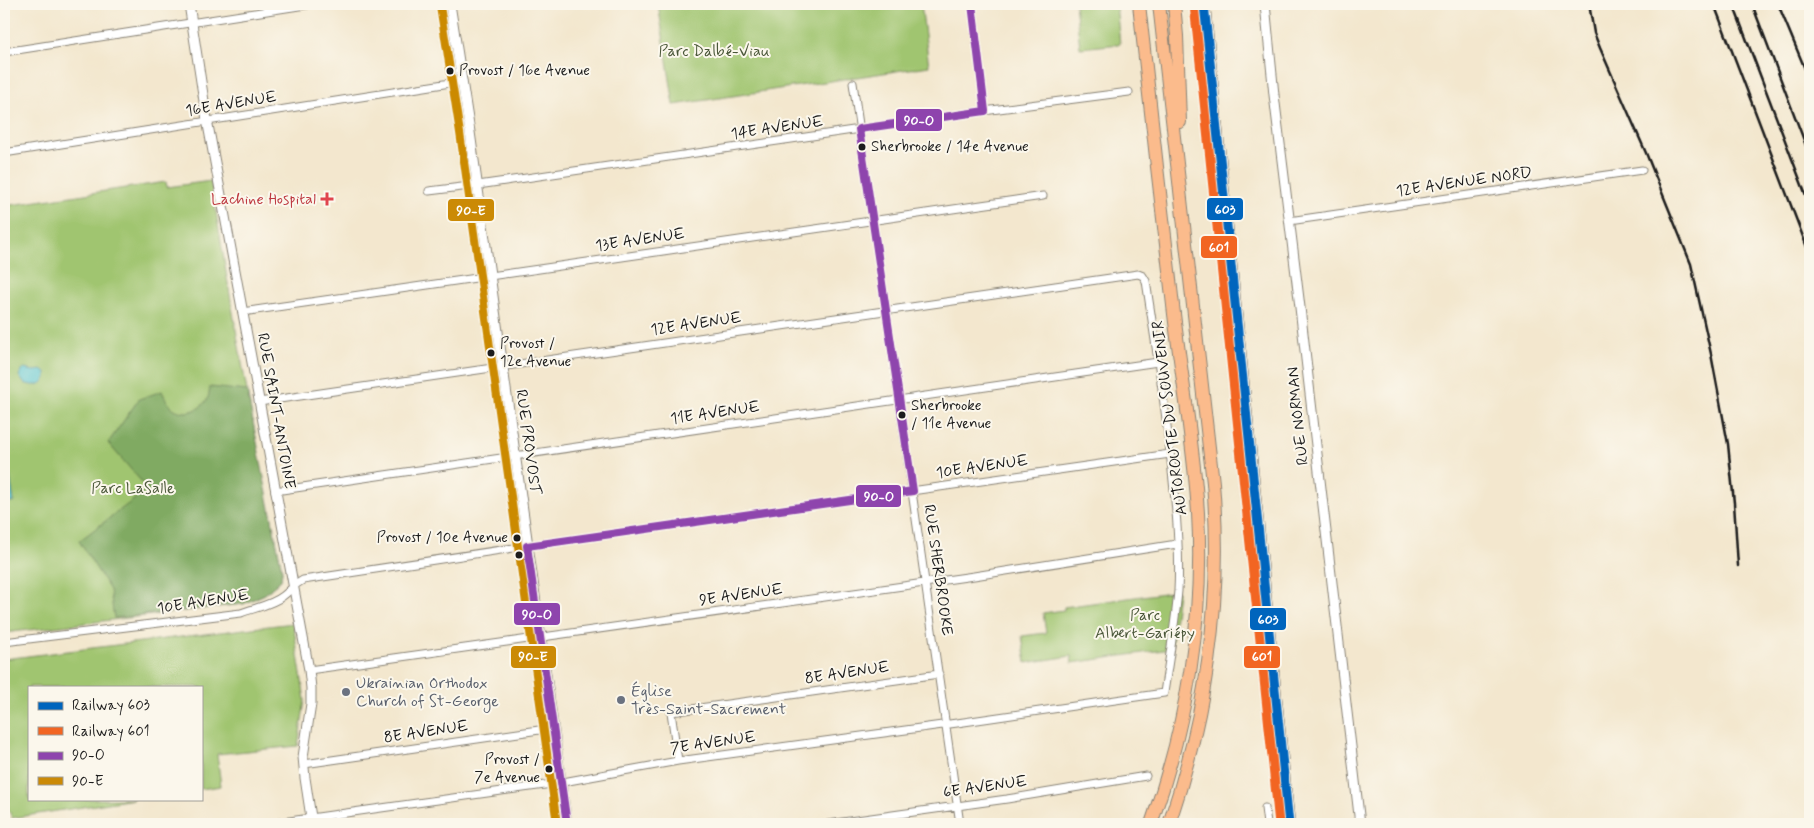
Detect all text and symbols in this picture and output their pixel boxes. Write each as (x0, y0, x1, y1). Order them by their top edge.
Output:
park label: Parc Dalbé-Viau (658, 41, 770, 62)
place label: Provost / 16e Avenue (459, 61, 590, 81)
marker: Provost / 16e Avenue (445, 66, 455, 76)
street label: 16E AVENUE (184, 86, 278, 122)
line badge: 90-O (895, 108, 943, 132)
street label: 14E AVENUE (729, 111, 825, 145)
text: 90-O (904, 112, 934, 130)
place label: Sherbrooke / 14e Avenue (871, 137, 1029, 157)
marker: Sherbrooke / 14e Avenue (857, 142, 867, 152)
street label: 12E AVENUE NORD (1395, 162, 1533, 202)
place label: Lachine Hospital (211, 189, 316, 210)
marker: Lachine Hospital (320, 192, 334, 206)
line badge: 603 (1206, 197, 1244, 221)
line badge: 90-E (447, 198, 495, 222)
text: 603 (1215, 201, 1236, 219)
text: 90-E (456, 202, 486, 220)
street label: 13E AVENUE (594, 223, 686, 257)
line badge: 601 (1200, 235, 1238, 259)
text: 601 (1209, 239, 1229, 257)
street label: 12E AVENUE (649, 307, 743, 341)
street label: AUTOROUTE DU SOUVENIR (1148, 319, 1192, 517)
street label: RUE SAINT-ANTOINE (252, 331, 300, 491)
place label: Provost / 12e Avenue (500, 334, 571, 372)
marker: Provost / 12e Avenue (486, 348, 496, 358)
street label: RUE NORMAN (1282, 366, 1314, 466)
street label: RUE PROVOST (510, 388, 546, 497)
street label: 11E AVENUE (669, 396, 761, 430)
place label: Sherbrooke / 11e Avenue (911, 396, 992, 434)
marker: Sherbrooke / 11e Avenue (897, 410, 907, 420)
street label: 10E AVENUE (935, 450, 1029, 484)
park label: Parc LaSalle (91, 478, 175, 499)
line badge: 90-O (855, 484, 902, 508)
text: 90-O (864, 488, 894, 506)
street label: RUE SHERBROOKE (918, 503, 958, 637)
place label: Provost / 10e Avenue (377, 528, 508, 548)
marker: Provost / 10e Avenue (512, 533, 522, 543)
unlabelled marker (514, 550, 524, 560)
street label: 9E AVENUE (698, 579, 784, 611)
street label: 10E AVENUE (156, 584, 250, 620)
line badge: 90-O (513, 602, 561, 626)
park label: Parc Albert-Gariépy (1095, 605, 1195, 644)
text: 90-O (522, 606, 552, 624)
line badge: 603 (1249, 607, 1287, 631)
text: 603 (1258, 611, 1279, 629)
line badge: 90-E (510, 645, 557, 669)
line badge: 601 (1243, 645, 1281, 669)
text: 90-E (518, 648, 548, 666)
text: 601 (1252, 648, 1272, 666)
street label: 8E AVENUE (803, 657, 891, 689)
place label: Ukrainian Orthodox Church of St-George (356, 673, 499, 713)
place label: Église Très-Saint-Sacrement (631, 681, 787, 720)
legend (28, 686, 202, 800)
marker: Ukrainian Orthodox Church of St-George (340, 686, 352, 698)
marker: Église Très-Saint-Sacrement (615, 694, 627, 706)
text: Railway 603 (72, 696, 150, 716)
street label: 8E AVENUE (382, 716, 470, 748)
text: Railway 601 (72, 722, 150, 742)
street label: 7E AVENUE (669, 727, 757, 759)
text: 90-O (72, 746, 105, 766)
place label: Provost / 7e Avenue (474, 750, 540, 788)
marker: Provost / 7e Avenue (544, 764, 554, 774)
street label: 6E AVENUE (942, 771, 1028, 803)
text: 90-E (72, 772, 104, 792)

